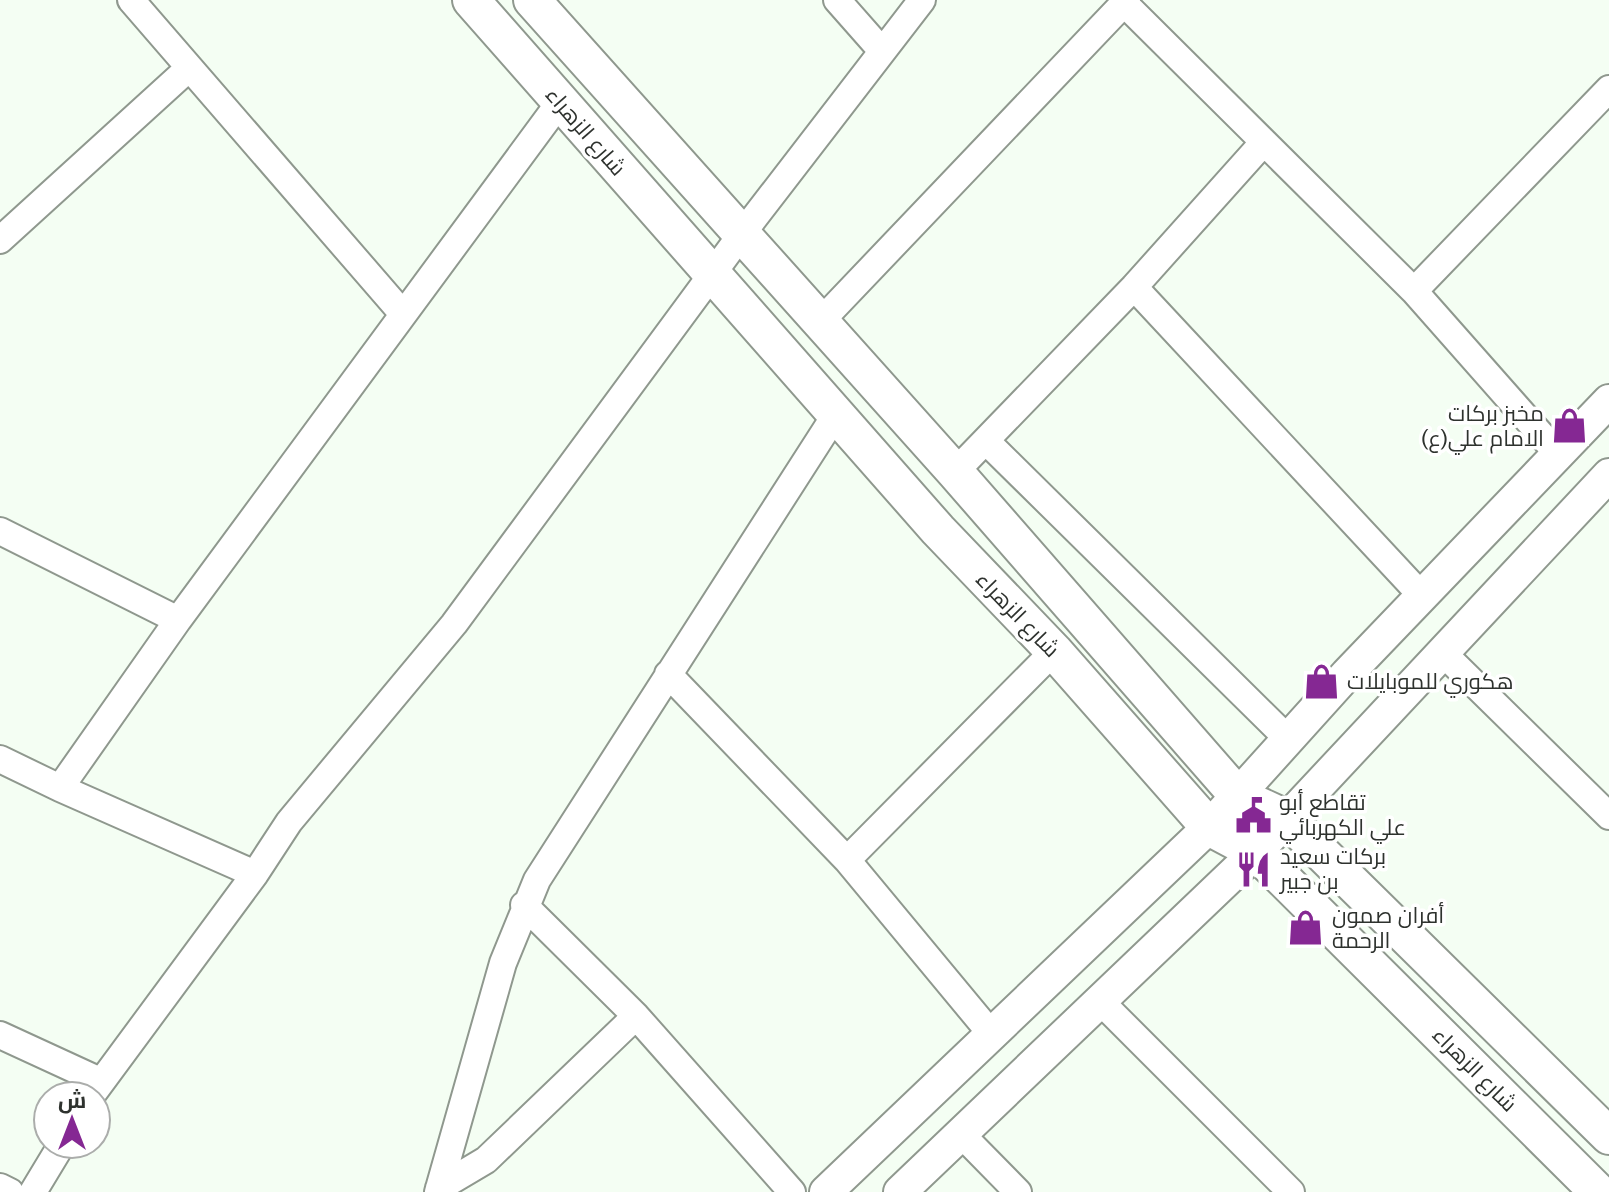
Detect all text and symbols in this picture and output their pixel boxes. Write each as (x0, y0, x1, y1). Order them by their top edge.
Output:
street label: شارع الزهراء (539, 82, 631, 182)
place label: مخبز بركات الامام علي(ع) (1421, 401, 1544, 455)
shop icon: مخبز بركات الامام علي(ع) (1551, 407, 1589, 445)
street label: شارع الزهراء (969, 567, 1064, 664)
shop icon: هكوري للموبايلات (1302, 662, 1340, 700)
place label: هكوري للموبايلات (1347, 669, 1514, 698)
place label: تقاطع أبو علي الكهربائي (1279, 789, 1406, 844)
public building icon: تقاطع أبو علي الكهربائي (1234, 796, 1272, 834)
place label: بركات سعيد بن جبير (1278, 844, 1386, 895)
restaurant icon: بركات سعيد بن جبير (1235, 850, 1273, 888)
place label: أفران صمون الرحمة (1332, 902, 1444, 953)
shop icon: أفران صمون الرحمة (1287, 909, 1325, 947)
street label: شارع الزهراء (1426, 1022, 1522, 1118)
north arrow (32, 1080, 112, 1160)
text: ش (58, 1088, 86, 1114)

